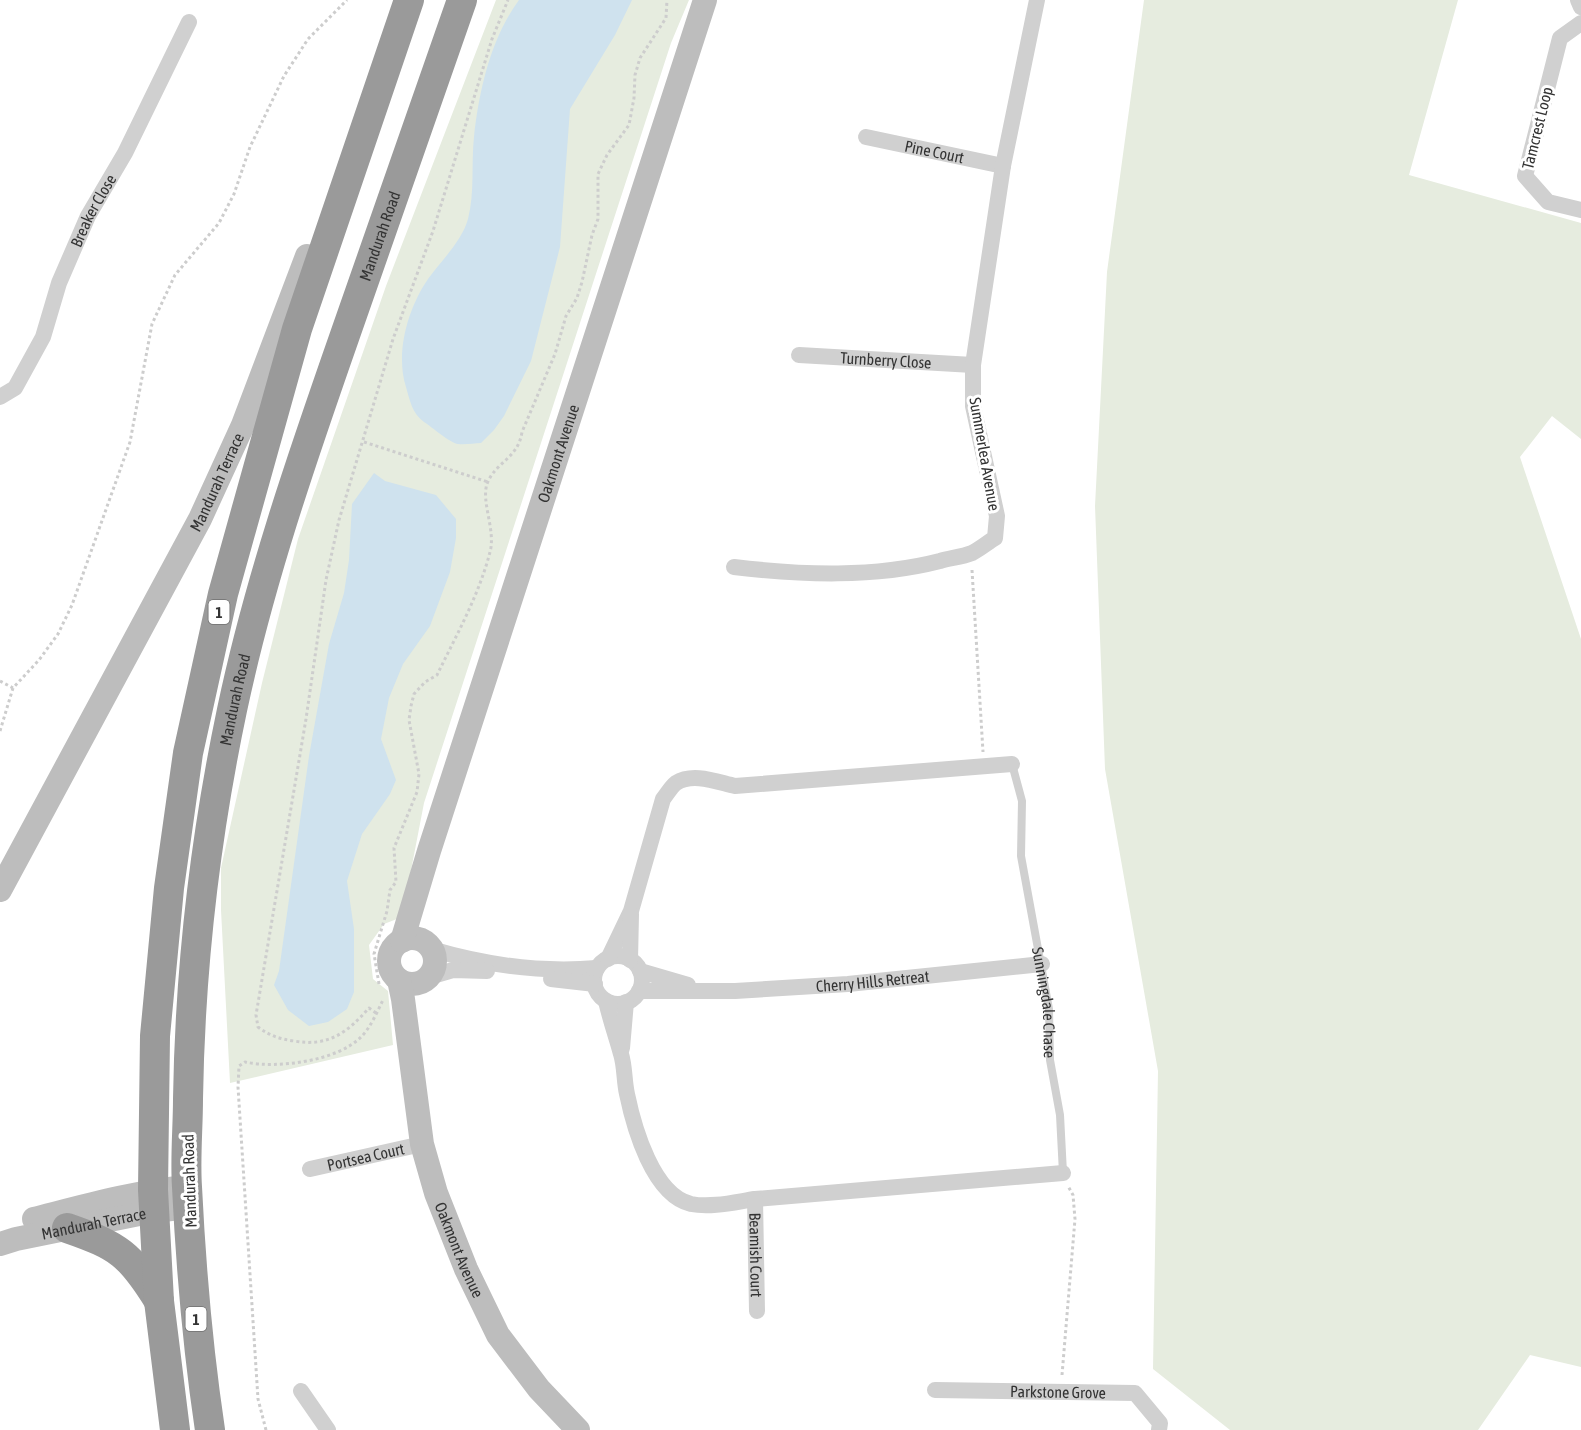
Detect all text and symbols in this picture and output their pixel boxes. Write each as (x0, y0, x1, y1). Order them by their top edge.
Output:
street label: Tamcrest Loop (1518, 85, 1557, 171)
street label: Pine Court (903, 136, 966, 167)
street label: Breaker Close (67, 171, 119, 250)
street label: Mandurah Road (356, 189, 403, 283)
street label: Turnberry Close (840, 348, 932, 372)
street label: Summerlea Avenue (966, 396, 1004, 512)
street label: Oakmont Avenue (534, 402, 582, 505)
street label: Mandurah Terrace (186, 430, 247, 534)
road number: 1 (208, 600, 230, 624)
street label: Mandurah Road (216, 652, 254, 747)
street label: Sunningdale Chase (1029, 946, 1059, 1058)
street label: Cherry Hills Retreat (815, 967, 931, 995)
street label: Mandurah Road (178, 1134, 200, 1228)
street label: Portsea Court (325, 1139, 406, 1174)
street label: Oakmont Avenue (431, 1199, 487, 1300)
street label: Mandurah Terrace (40, 1204, 148, 1243)
street label: Beamish Court (746, 1212, 766, 1298)
road number: 1 (186, 1307, 206, 1331)
street label: Parkstone Grove (1010, 1382, 1106, 1402)

